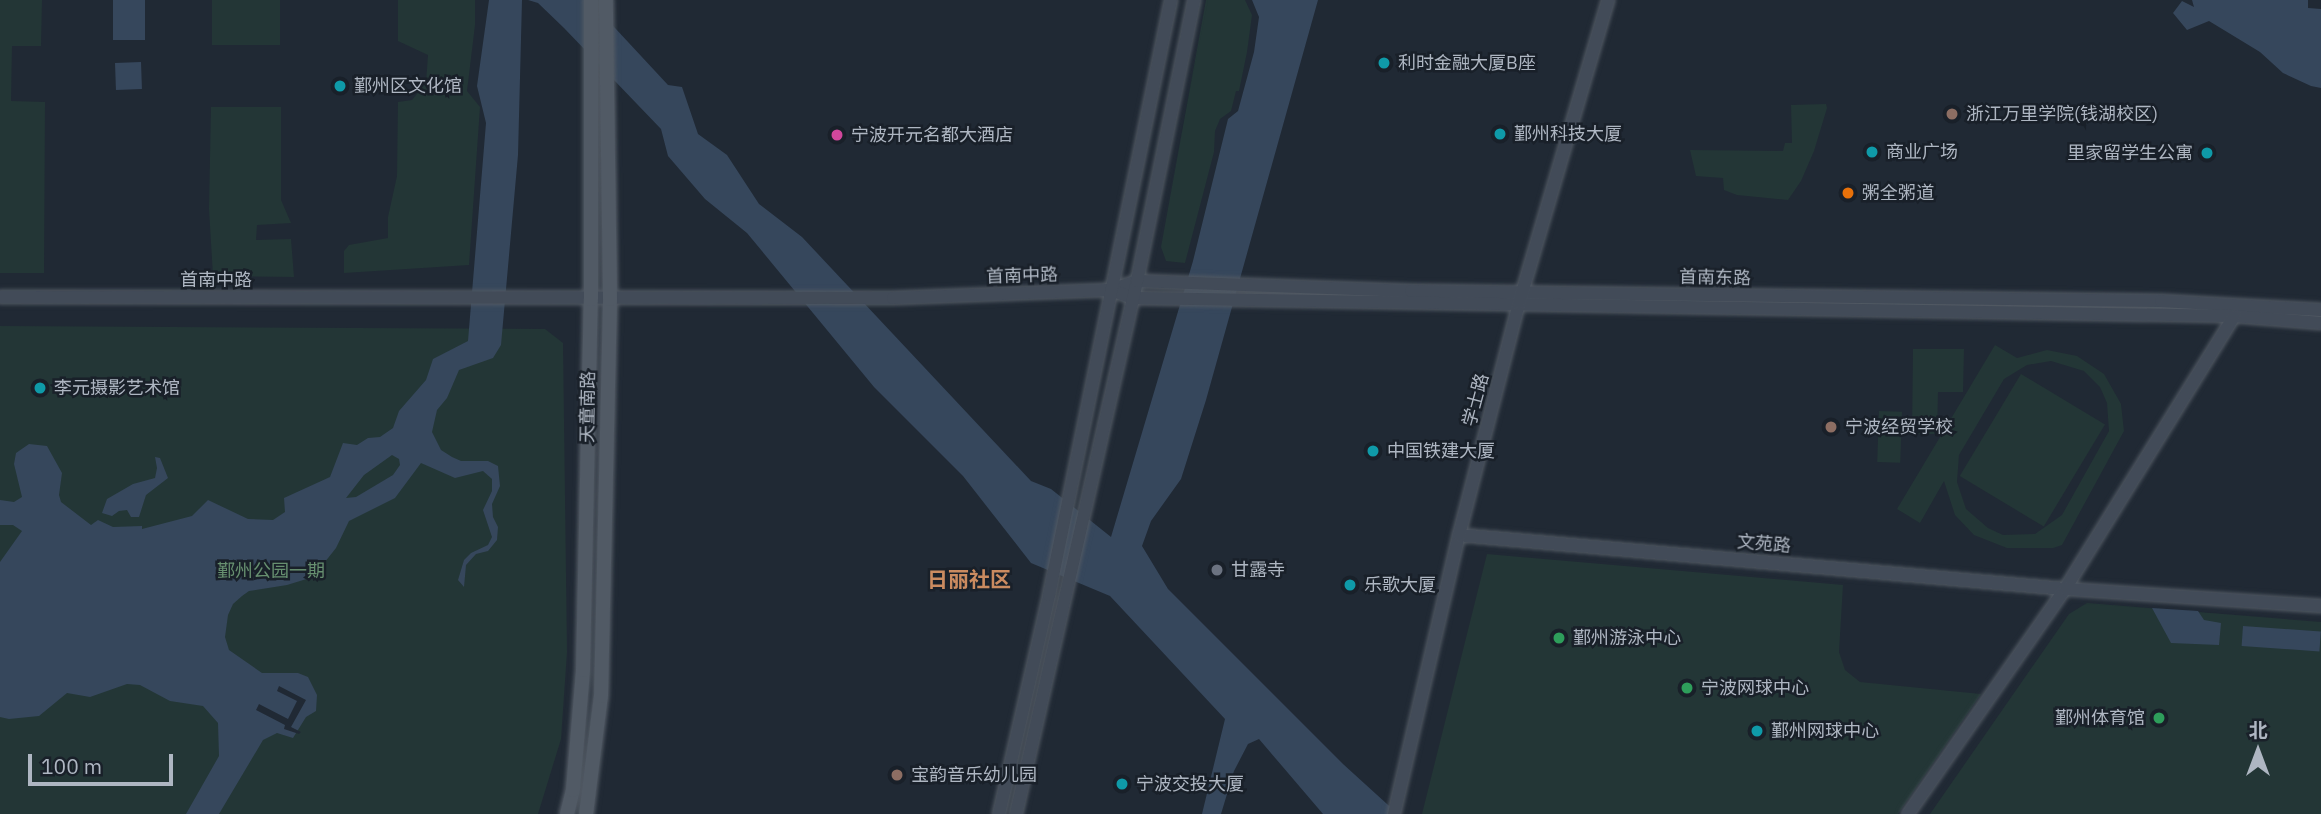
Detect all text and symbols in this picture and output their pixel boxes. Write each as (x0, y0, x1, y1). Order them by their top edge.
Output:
place label: 利时金融大厦B座 (1398, 52, 1536, 74)
marker: 利时金融大厦B座 (1376, 55, 1392, 71)
place label: 鄞州区文化馆 (354, 75, 462, 97)
marker: 鄞州区文化馆 (332, 78, 348, 94)
place label: 浙江万里学院(钱湖校区) (1966, 103, 2158, 125)
marker: 浙江万里学院(钱湖校区) (1944, 106, 1960, 122)
place label: 鄞州科技大厦 (1514, 123, 1622, 145)
place label: 宁波开元名都大酒店 (851, 124, 1013, 146)
marker: 鄞州科技大厦 (1492, 126, 1508, 142)
marker: 宁波开元名都大酒店 (829, 127, 845, 143)
place label: 商业广场 (1886, 141, 1958, 163)
place label: 里家留学生公寓 (2067, 142, 2193, 164)
marker: 商业广场 (1864, 144, 1880, 160)
marker: 里家留学生公寓 (2199, 145, 2215, 161)
place label: 粥全粥道 (1862, 182, 1934, 204)
marker: 粥全粥道 (1840, 185, 1856, 201)
street label: 首南中路 (986, 264, 1058, 288)
street label: 首南东路 (1679, 267, 1751, 289)
street label: 首南中路 (180, 269, 252, 291)
street label: 天童南路 (577, 371, 599, 443)
street label: 学士路 (1459, 371, 1493, 429)
place label: 李元摄影艺术馆 (54, 377, 180, 399)
marker: 李元摄影艺术馆 (32, 380, 48, 396)
place label: 宁波经贸学校 (1845, 416, 1953, 438)
marker: 宁波经贸学校 (1823, 419, 1839, 435)
place label: 中国铁建大厦 (1387, 440, 1495, 462)
marker: 中国铁建大厦 (1365, 443, 1381, 459)
street label: 文苑路 (1736, 531, 1792, 557)
place label: 甘露寺 (1231, 559, 1285, 581)
park label: 鄞州公园一期 (217, 560, 325, 582)
marker: 甘露寺 (1209, 562, 1225, 578)
district label: 日丽社区 (927, 566, 1011, 592)
place label: 乐歌大厦 (1364, 574, 1436, 596)
marker: 乐歌大厦 (1342, 577, 1358, 593)
place label: 鄞州游泳中心 (1573, 627, 1681, 649)
marker: 鄞州游泳中心 (1551, 630, 1567, 646)
place label: 宁波网球中心 (1701, 677, 1809, 699)
marker: 宁波网球中心 (1679, 680, 1695, 696)
place label: 鄞州体育馆 (2055, 707, 2145, 729)
marker: 鄞州体育馆 (2151, 710, 2167, 726)
north arrow (2223, 716, 2293, 786)
text: 北 (2248, 718, 2268, 742)
place label: 鄞州网球中心 (1771, 720, 1879, 742)
marker: 鄞州网球中心 (1749, 723, 1765, 739)
scale bar (32, 740, 177, 784)
text: 100 m (41, 752, 102, 780)
place label: 宝韵音乐幼儿园 (911, 764, 1037, 786)
marker: 宝韵音乐幼儿园 (889, 767, 905, 783)
place label: 宁波交投大厦 (1136, 773, 1244, 795)
marker: 宁波交投大厦 (1114, 776, 1130, 792)

